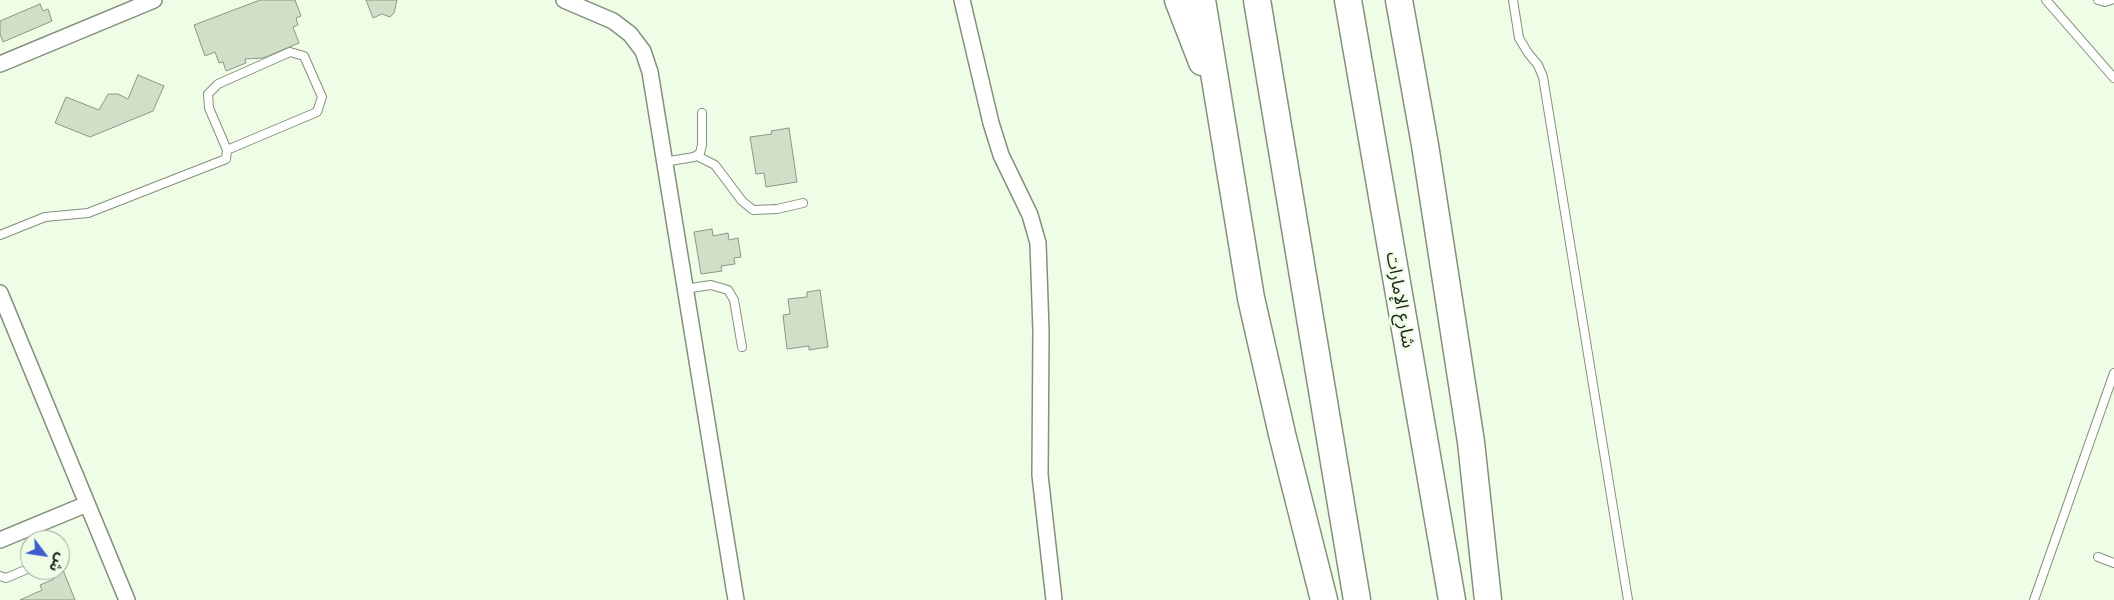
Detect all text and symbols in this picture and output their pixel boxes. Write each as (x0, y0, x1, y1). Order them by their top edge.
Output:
street label: شارع الإمارات (1381, 250, 1419, 350)
north arrow (20, 530, 70, 580)
text: ش (45, 550, 70, 575)

